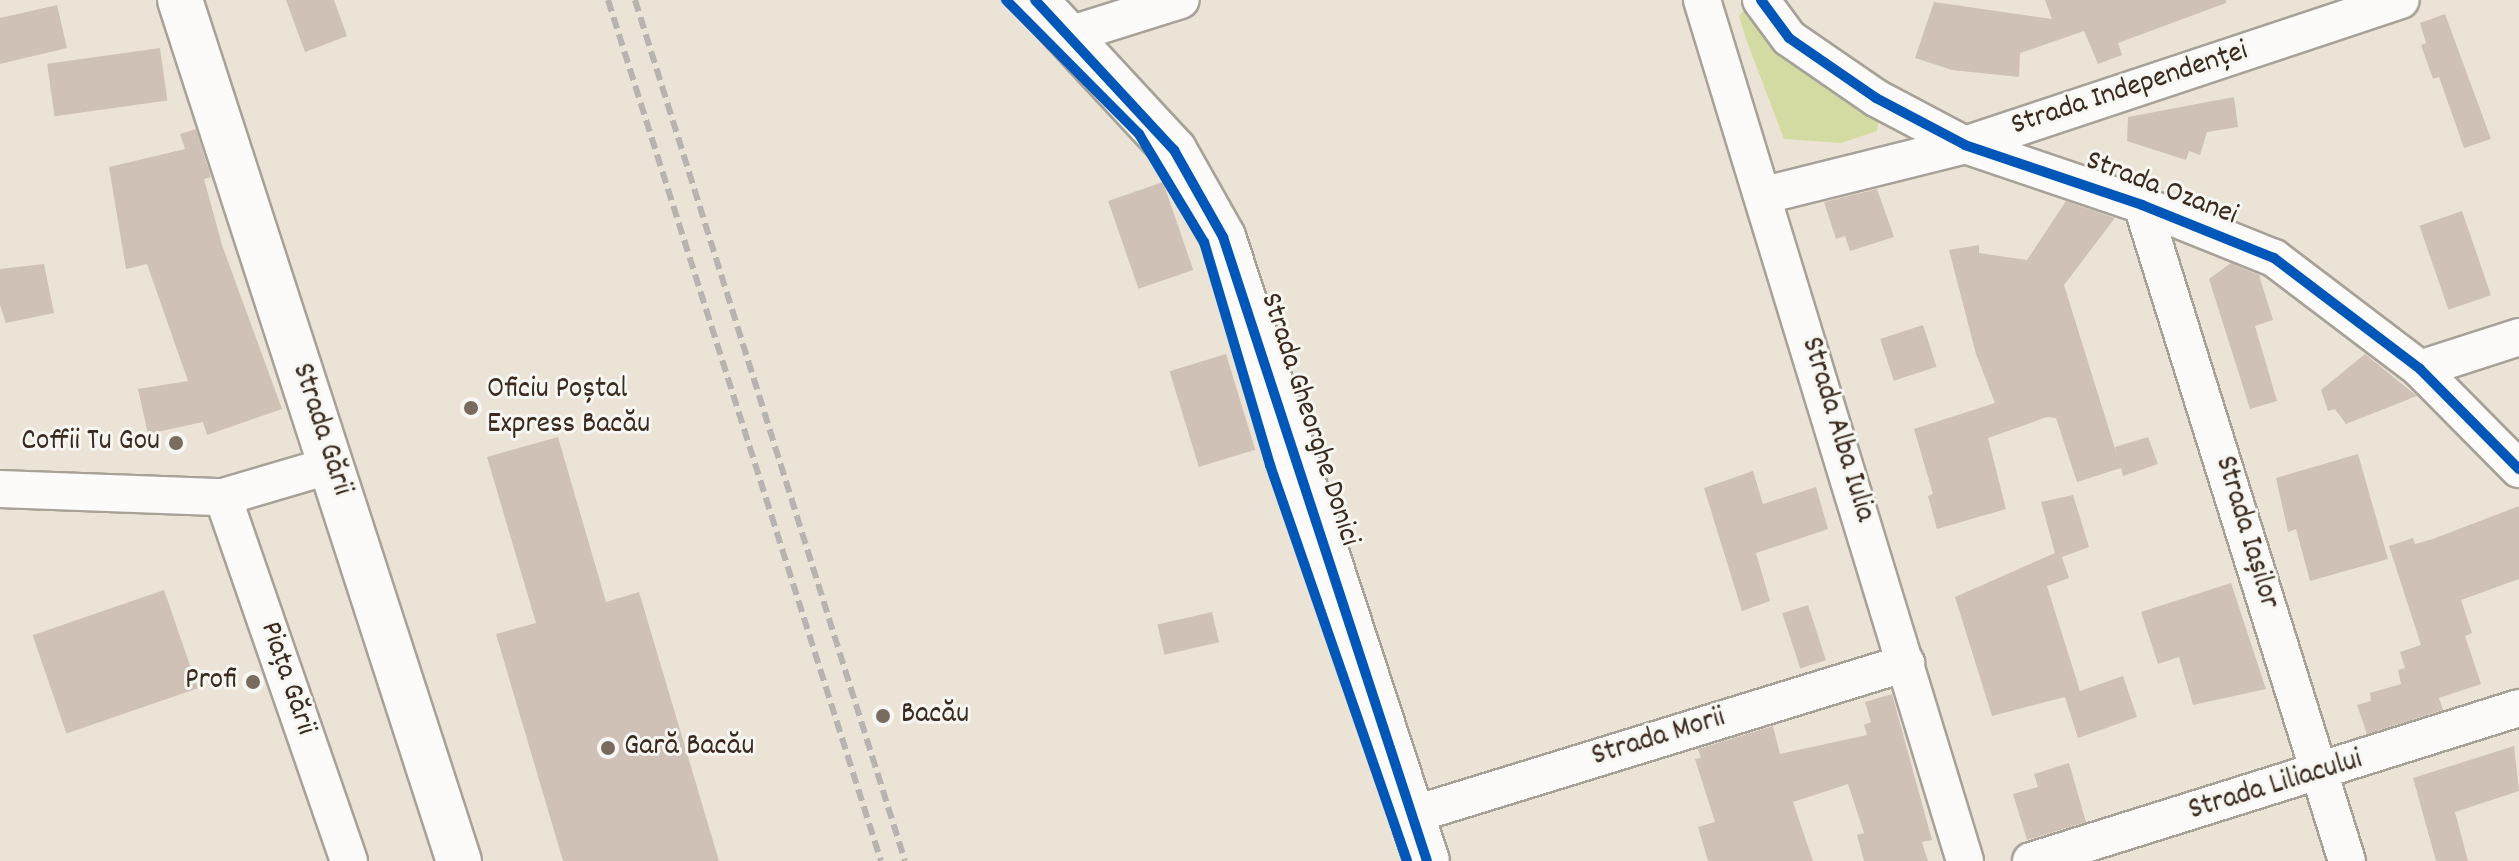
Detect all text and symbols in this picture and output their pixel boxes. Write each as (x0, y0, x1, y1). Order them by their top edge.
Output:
street label: Strada Independenței (2007, 35, 2253, 145)
street label: Strada Ozanei (2080, 145, 2242, 235)
street label: Strada Gheorghe Donici (1250, 289, 1366, 551)
street label: Strada Alba Iulia (1791, 333, 1881, 527)
street label: Strada Gării (282, 359, 358, 501)
place label: Oficiu Poștal Express Bacău (487, 373, 650, 444)
marker: Oficiu Poștal Express Bacău (462, 399, 480, 417)
place label: Coffii Tu Gou (21, 425, 160, 461)
marker: Coffii Tu Gou (167, 434, 185, 452)
street label: Strada Iașilor (2205, 452, 2285, 614)
street label: Piața Gării (250, 618, 322, 740)
place label: Profi (185, 664, 237, 700)
marker: Profi (244, 673, 262, 691)
place label: Bacău (901, 698, 969, 734)
street label: Strada Morii (1588, 702, 1730, 776)
marker: Bacău (872, 705, 894, 727)
place label: Gară Bacău (624, 730, 754, 766)
marker: Gară Bacău (599, 739, 617, 757)
street label: Strada Liliacului (2185, 744, 2367, 830)

